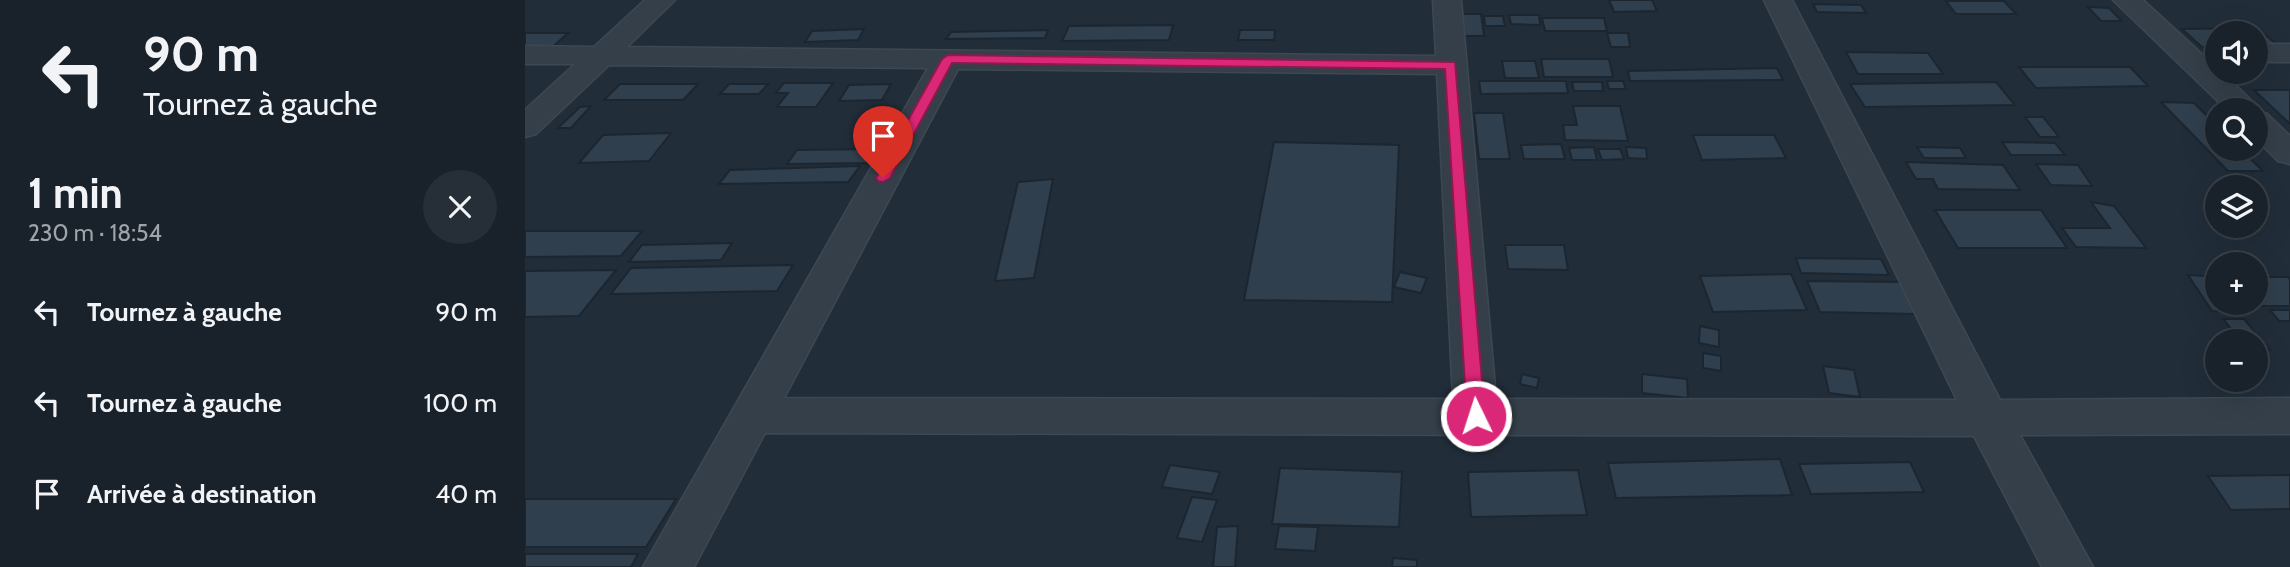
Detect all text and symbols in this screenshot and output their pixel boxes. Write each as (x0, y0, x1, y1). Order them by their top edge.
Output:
map controls (2205, 21, 2268, 392)
button: sound (2205, 21, 2268, 84)
text: 90 m (143, 24, 259, 83)
icon: left (28, 28, 119, 119)
text: Tournez à gauche (143, 84, 377, 123)
button: search (2205, 98, 2268, 161)
pin (853, 106, 913, 178)
icon: arrive (864, 117, 902, 155)
text: 1 min (28, 167, 123, 219)
button: close (423, 170, 497, 244)
button: layers (2205, 175, 2268, 238)
text: 230 m · 18:54 (28, 219, 162, 247)
button: + (2205, 252, 2268, 315)
icon: left (28, 293, 66, 331)
text: Tournez à gauche (87, 296, 282, 328)
text: 90 m (435, 296, 497, 328)
button: − (2205, 329, 2268, 392)
position arrow (1439, 379, 1513, 453)
icon: left (28, 384, 66, 422)
text: Tournez à gauche (87, 387, 282, 419)
text: 100 m (424, 387, 497, 419)
icon: arrive (28, 475, 66, 513)
text: Arrivée à destination (87, 478, 317, 510)
text: 40 m (435, 478, 497, 510)

